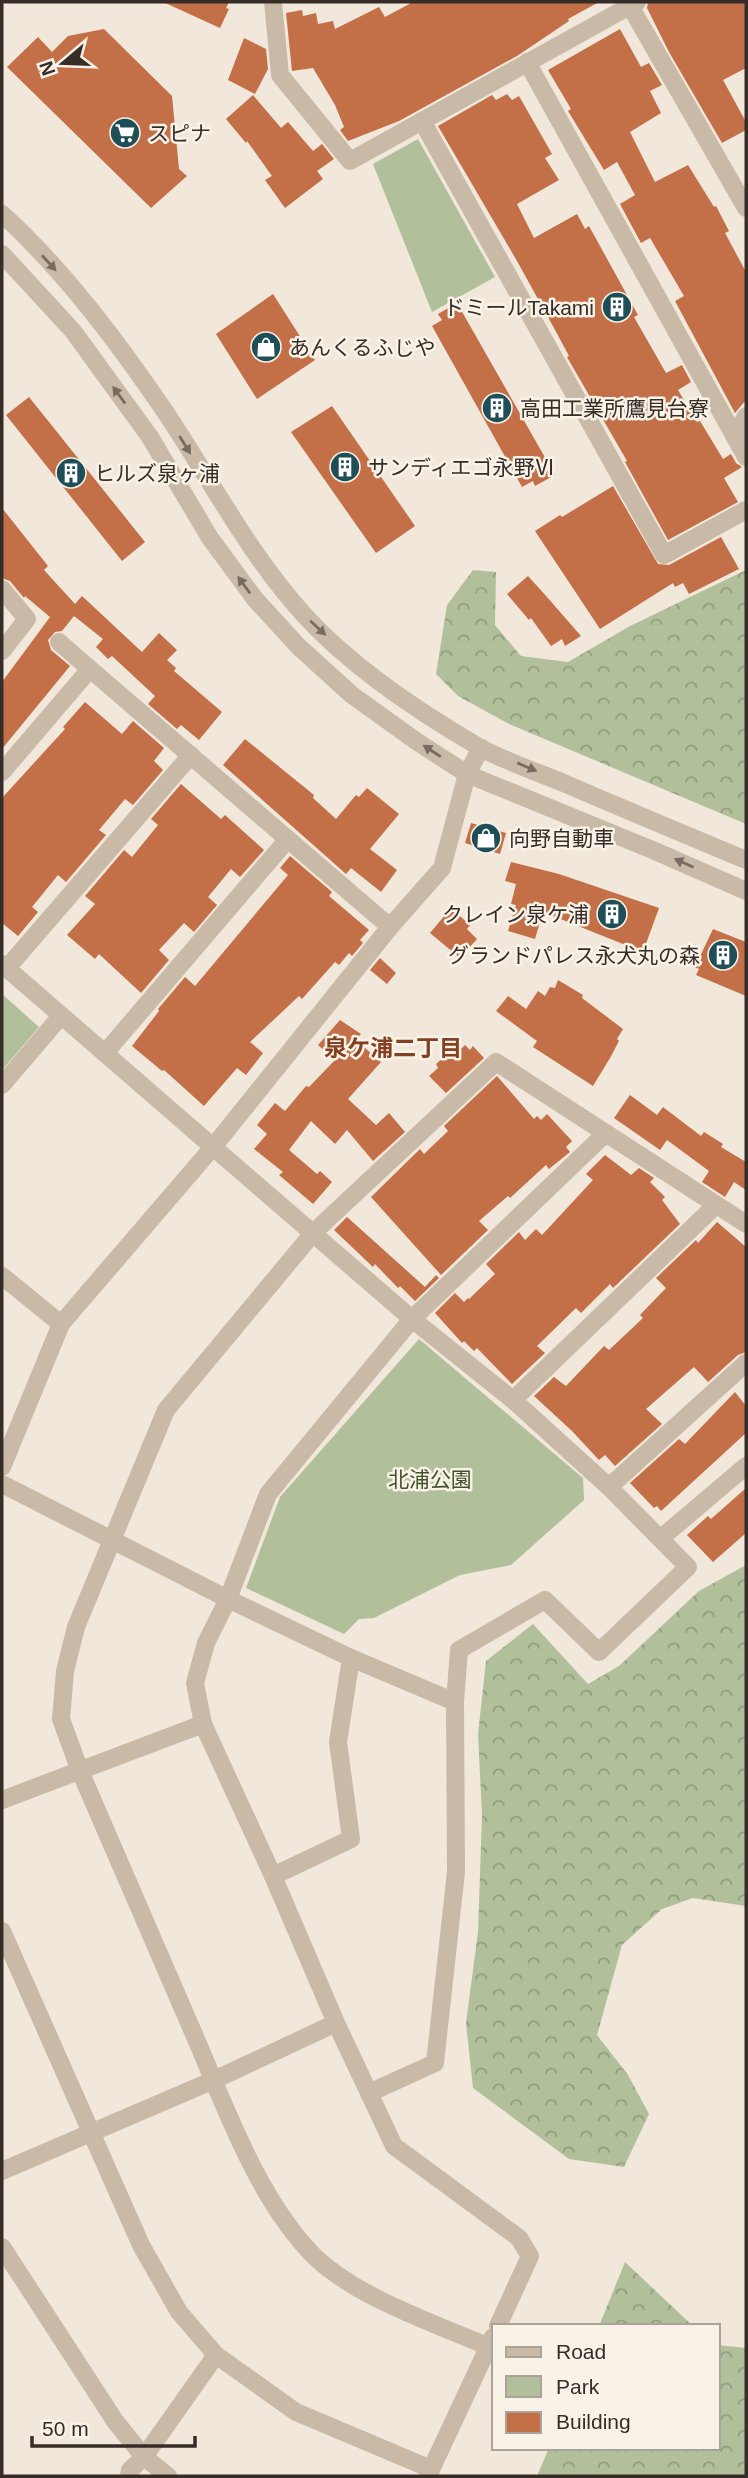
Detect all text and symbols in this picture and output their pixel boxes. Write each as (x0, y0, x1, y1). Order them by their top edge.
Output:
north arrow (28, 28, 98, 98)
text: N (35, 58, 60, 78)
supermarket icon: スピナ (108, 116, 142, 150)
place label: スピナ (148, 122, 211, 145)
one-way arrow (40, 254, 56, 271)
building icon: ドミールTakami (600, 290, 634, 324)
place label: ドミールTakami (443, 296, 594, 319)
shop icon: あんくるふじや (249, 330, 283, 364)
place label: あんくるふじや (289, 336, 436, 359)
one-way arrow (112, 386, 126, 404)
building icon: 高田工業所鷹見台寮 (480, 391, 514, 425)
place label: 高田工業所鷹見台寮 (520, 397, 709, 420)
one-way arrow (179, 435, 192, 454)
building icon: サンディエゴ永野Ⅵ (328, 450, 362, 484)
building icon: ヒルズ泉ヶ浦 (54, 456, 88, 490)
place label: サンディエゴ永野Ⅵ (368, 456, 556, 479)
place label: ヒルズ泉ヶ浦 (94, 462, 220, 485)
one-way arrow (237, 576, 251, 594)
one-way arrow (309, 620, 326, 636)
one-way arrow (422, 745, 441, 758)
one-way arrow (516, 762, 537, 773)
shop icon: 向野自動車 (469, 821, 503, 855)
place label: 向野自動車 (509, 827, 614, 850)
one-way arrow (673, 858, 694, 869)
building icon: クレイン泉ケ浦 (595, 897, 629, 931)
place label: クレイン泉ケ浦 (442, 903, 589, 926)
building icon: グランドパレス永犬丸の森 (706, 938, 740, 972)
place label: グランドパレス永犬丸の森 (448, 944, 700, 967)
district label: 泉ケ浦二丁目 (324, 1035, 462, 1061)
park label: 北浦公園 (388, 1468, 472, 1491)
legend (492, 2324, 720, 2450)
text: Road (556, 2340, 606, 2363)
text: Park (556, 2375, 600, 2398)
scale bar (32, 2404, 194, 2448)
text: Building (556, 2410, 631, 2433)
text: 50 m (42, 2417, 89, 2440)

